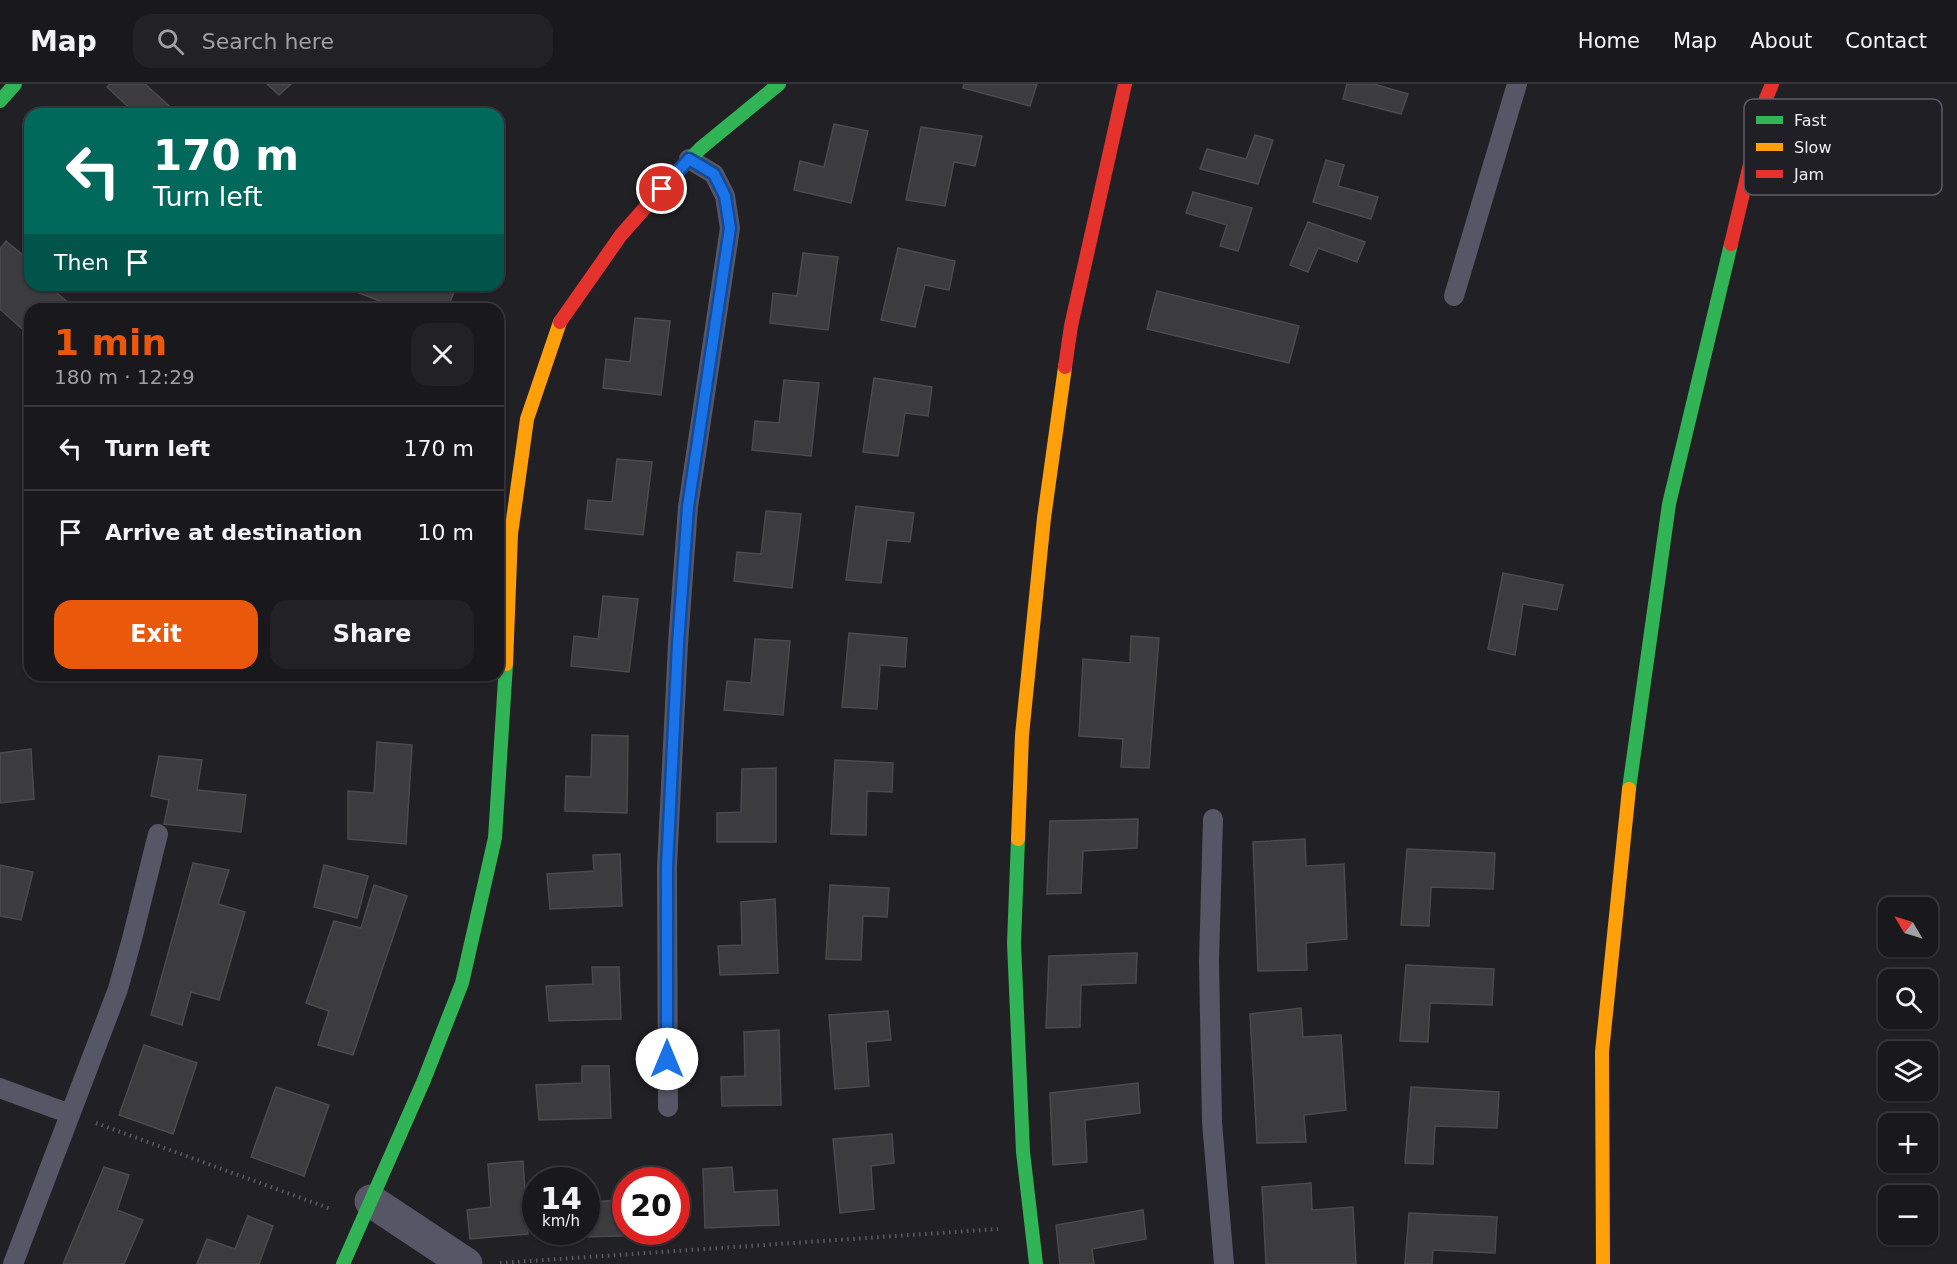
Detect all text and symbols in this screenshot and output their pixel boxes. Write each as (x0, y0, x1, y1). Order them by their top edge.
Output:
search box (133, 14, 553, 68)
text: Map (30, 25, 97, 58)
icon: search (154, 25, 187, 58)
text: Search here (202, 29, 334, 54)
text: Home (1578, 29, 1640, 53)
text: Map (1673, 29, 1717, 53)
text: About (1750, 29, 1812, 53)
text: Contact (1845, 29, 1927, 53)
legend (1744, 99, 1942, 195)
text: Fast (1794, 111, 1826, 130)
text: 170 m (153, 131, 299, 180)
icon: left (54, 132, 132, 210)
text: Slow (1794, 138, 1831, 157)
pin (636, 163, 687, 214)
text: Jam (1793, 165, 1824, 184)
icon: arrive (645, 172, 678, 205)
text: Turn left (153, 181, 263, 212)
icon: arrive (121, 246, 154, 279)
text: Then (54, 250, 109, 275)
text: 1 min (54, 322, 167, 363)
button: close (411, 323, 474, 386)
text: 180 m · 12:29 (54, 365, 195, 389)
icon: left (54, 432, 87, 465)
text: Turn left (105, 436, 210, 461)
text: 170 m (404, 436, 474, 461)
icon: arrive (54, 516, 87, 549)
text: Arrive at destination (105, 520, 362, 545)
text: 10 m (418, 520, 474, 545)
button: Exit (54, 600, 258, 669)
button: Share (270, 600, 474, 669)
north arrow (1878, 897, 1938, 957)
map controls (1878, 897, 1938, 1245)
button: search (1878, 969, 1938, 1029)
position arrow (635, 1027, 699, 1091)
button: layers (1878, 1041, 1938, 1101)
button: + (1878, 1113, 1938, 1173)
speed limit sign: 20 (612, 1167, 690, 1245)
text: 14 (540, 1181, 582, 1216)
button: − (1878, 1185, 1938, 1245)
text: km/h (542, 1212, 580, 1230)

